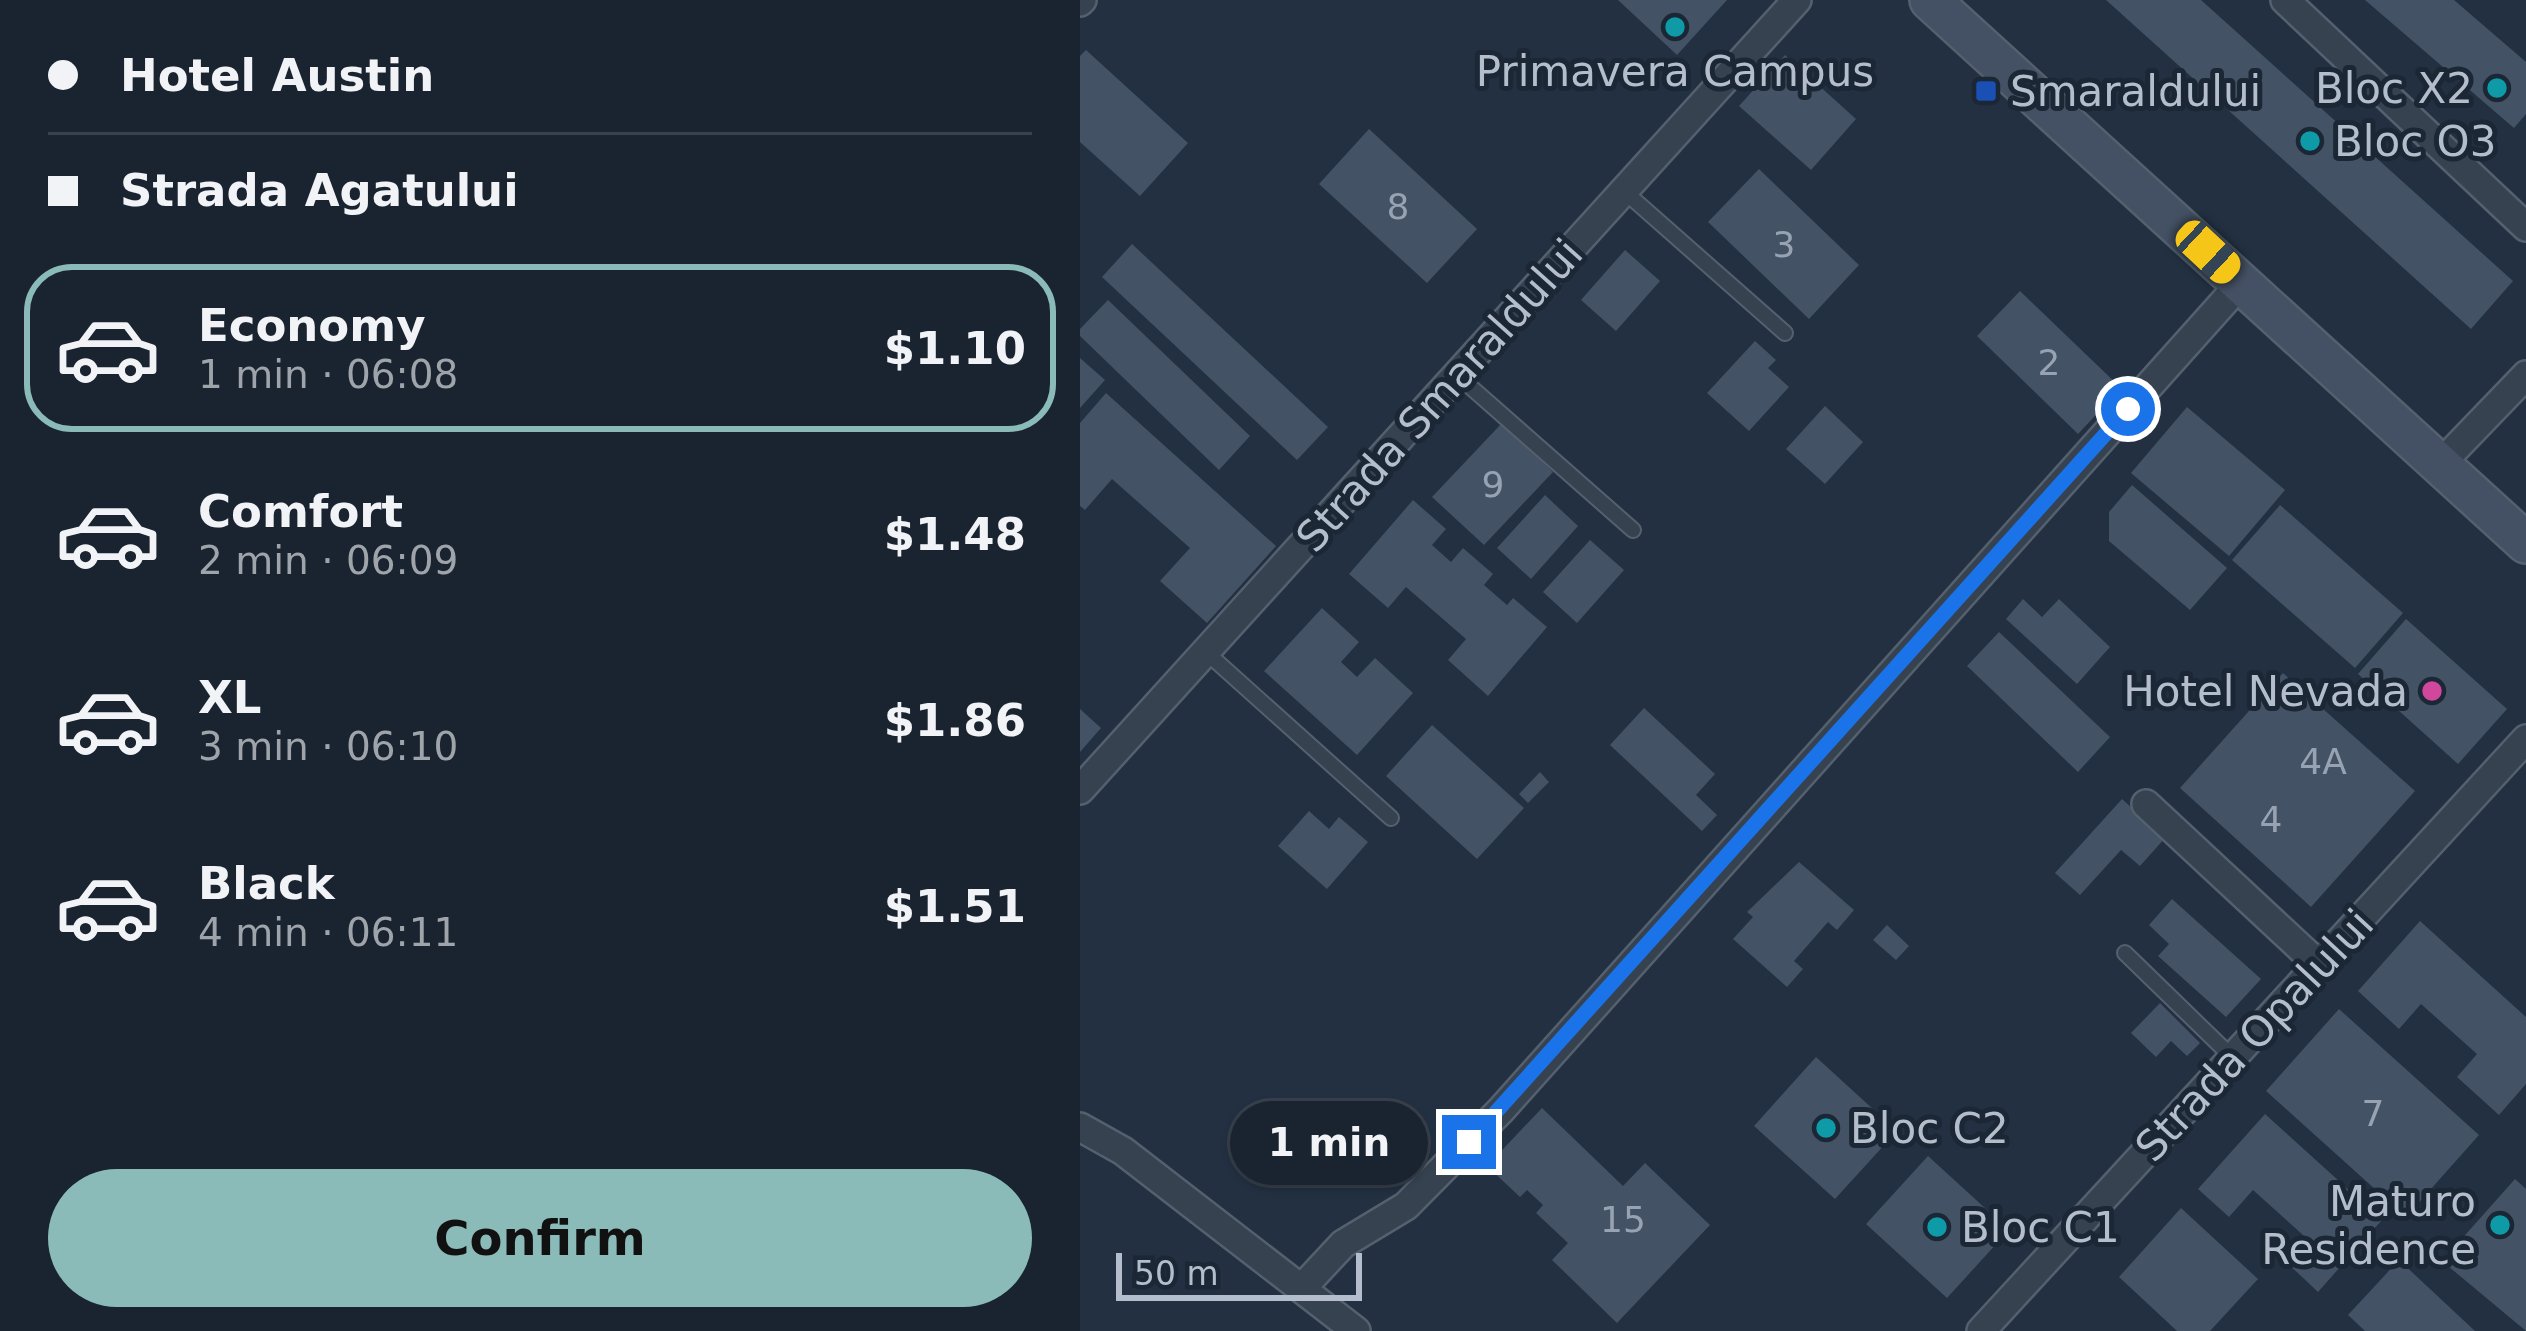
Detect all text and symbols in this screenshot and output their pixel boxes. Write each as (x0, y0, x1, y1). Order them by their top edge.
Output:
marker: Primavera Campus (1662, 14, 1688, 40)
place label: Primavera Campus (1476, 47, 1874, 96)
text: Hotel Austin (120, 49, 434, 102)
place label: Bloc X2 (2315, 64, 2473, 113)
place label: Smaraldului (2010, 67, 2261, 116)
marker: Bloc X2 (2484, 75, 2510, 101)
marker: Smaraldului (1973, 78, 1999, 104)
place label: Bloc O3 (2334, 117, 2496, 166)
marker: Bloc O3 (2297, 128, 2323, 154)
text: Strada Agatului (120, 164, 519, 217)
house number: 8 (1387, 186, 1409, 227)
car (2169, 214, 2247, 290)
house number: 3 (1773, 224, 1795, 265)
street label: Strada Smaraldului (1286, 229, 1592, 562)
icon: car (54, 294, 162, 402)
text: Economy (198, 299, 426, 352)
text: $1.10 (884, 322, 1026, 375)
house number: 2 (2038, 342, 2060, 383)
text: 1 min · 06:08 (198, 352, 458, 397)
route start (2101, 382, 2155, 436)
house number: 9 (1482, 464, 1504, 505)
icon: car (54, 480, 162, 588)
text: Comfort (198, 485, 403, 538)
text: $1.48 (884, 508, 1026, 561)
text: 2 min · 06:09 (198, 538, 458, 583)
icon: car (54, 666, 162, 774)
place label: Hotel Nevada (2123, 667, 2408, 716)
text: XL (198, 671, 261, 724)
marker: Hotel Nevada (2419, 678, 2445, 704)
text: $1.86 (884, 694, 1026, 747)
text: 3 min · 06:10 (198, 724, 458, 769)
house number: 4A (2299, 741, 2347, 782)
house number: 4 (2260, 799, 2282, 840)
icon: car (54, 852, 162, 960)
text: Black (198, 857, 335, 910)
text: $1.51 (884, 880, 1026, 933)
street label: Strada Opalului (2125, 900, 2383, 1171)
text: 4 min · 06:11 (198, 910, 458, 955)
house number: 7 (2362, 1093, 2384, 1134)
callout: 1 min (1229, 1100, 1427, 1184)
place label: Bloc C2 (1850, 1104, 2009, 1153)
route end (1442, 1115, 1496, 1169)
marker: Bloc C2 (1813, 1115, 1839, 1141)
text: 1 min (1268, 1120, 1390, 1165)
button: Confirm (48, 1169, 1032, 1307)
place label: Maturo Residence (2261, 1177, 2476, 1274)
house number: 15 (1600, 1199, 1646, 1240)
place label: Bloc C1 (1961, 1203, 2120, 1252)
marker: Maturo Residence (2487, 1212, 2513, 1238)
marker: Bloc C1 (1924, 1214, 1950, 1240)
scale bar (1116, 1247, 1362, 1300)
text: 50 m (1134, 1254, 1219, 1293)

